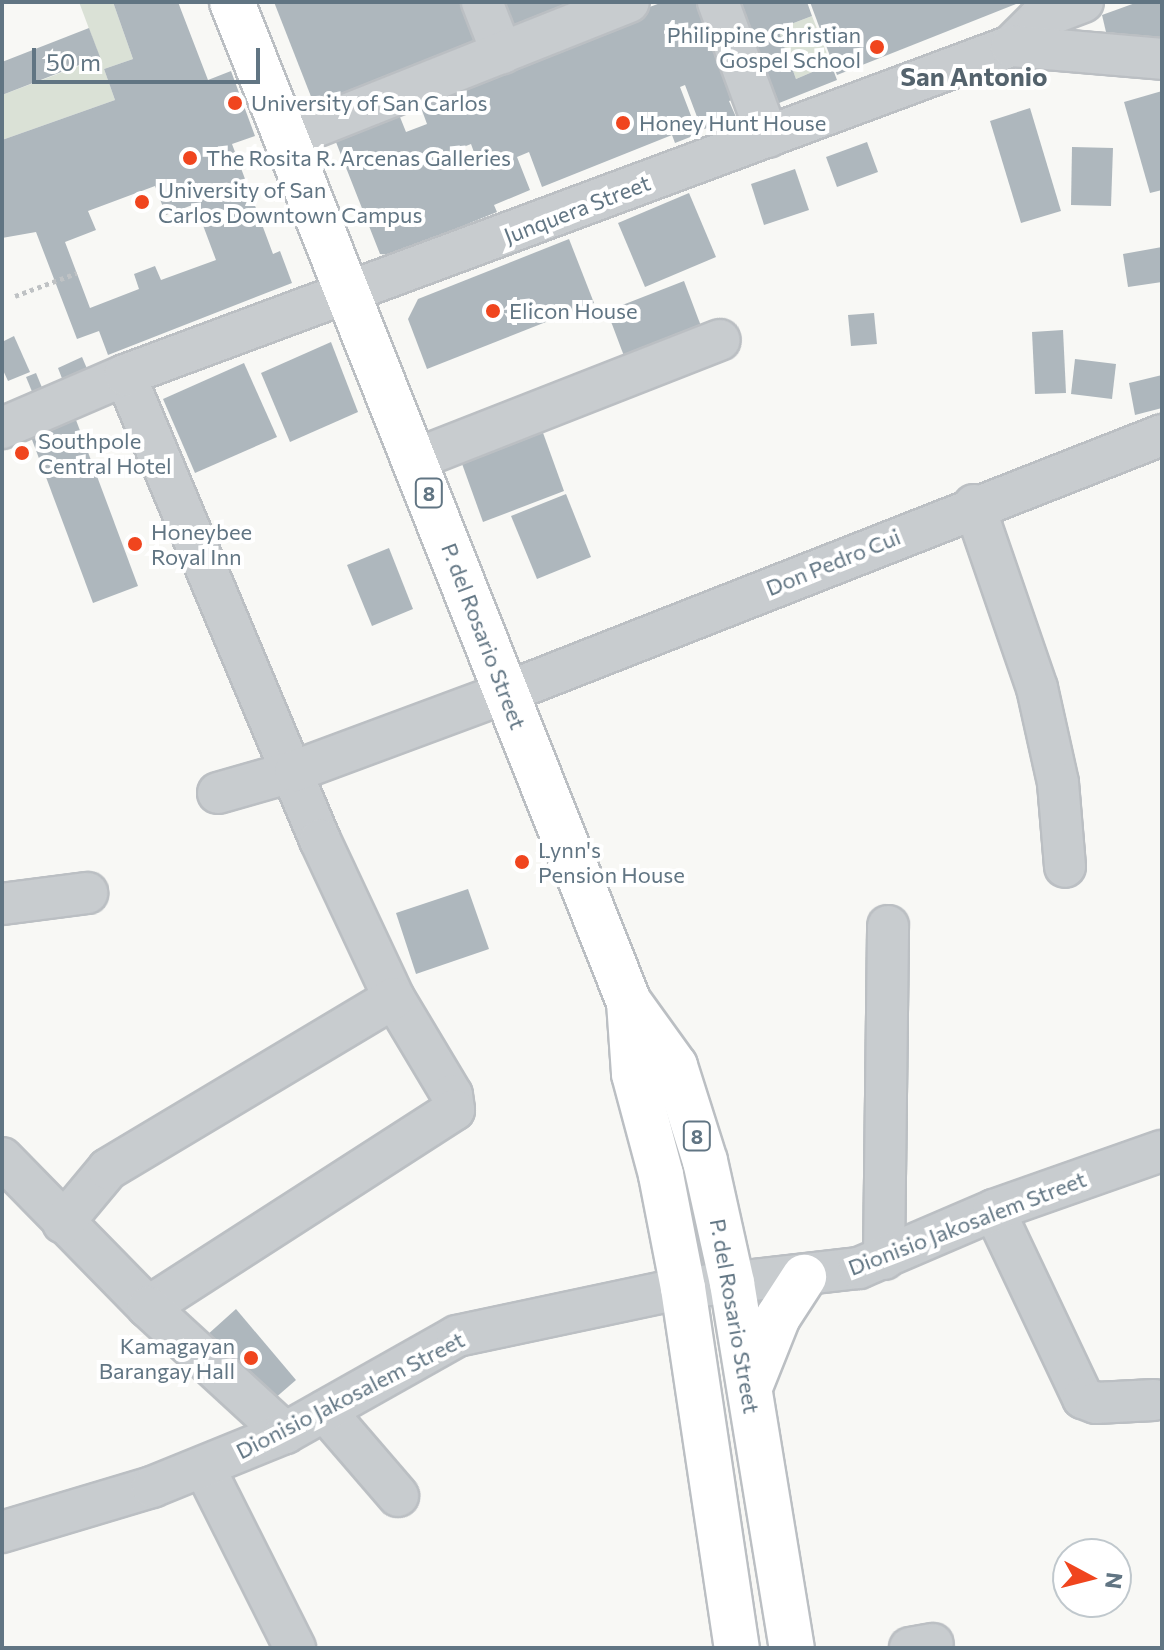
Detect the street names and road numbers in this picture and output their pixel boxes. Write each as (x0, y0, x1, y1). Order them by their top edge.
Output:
street label: Junquera Street (500, 169, 654, 249)
road number: 8 (413, 477, 445, 509)
street label: Don Pedro Cui (762, 523, 904, 601)
street label: P. del Rosario Street (436, 539, 532, 733)
road number: 8 (681, 1120, 713, 1152)
street label: Dionisio Jakosalem Street (844, 1165, 1090, 1281)
street label: P. del Rosario Street (705, 1216, 765, 1416)
street label: Dionisio Jakosalem Street (231, 1326, 469, 1464)

